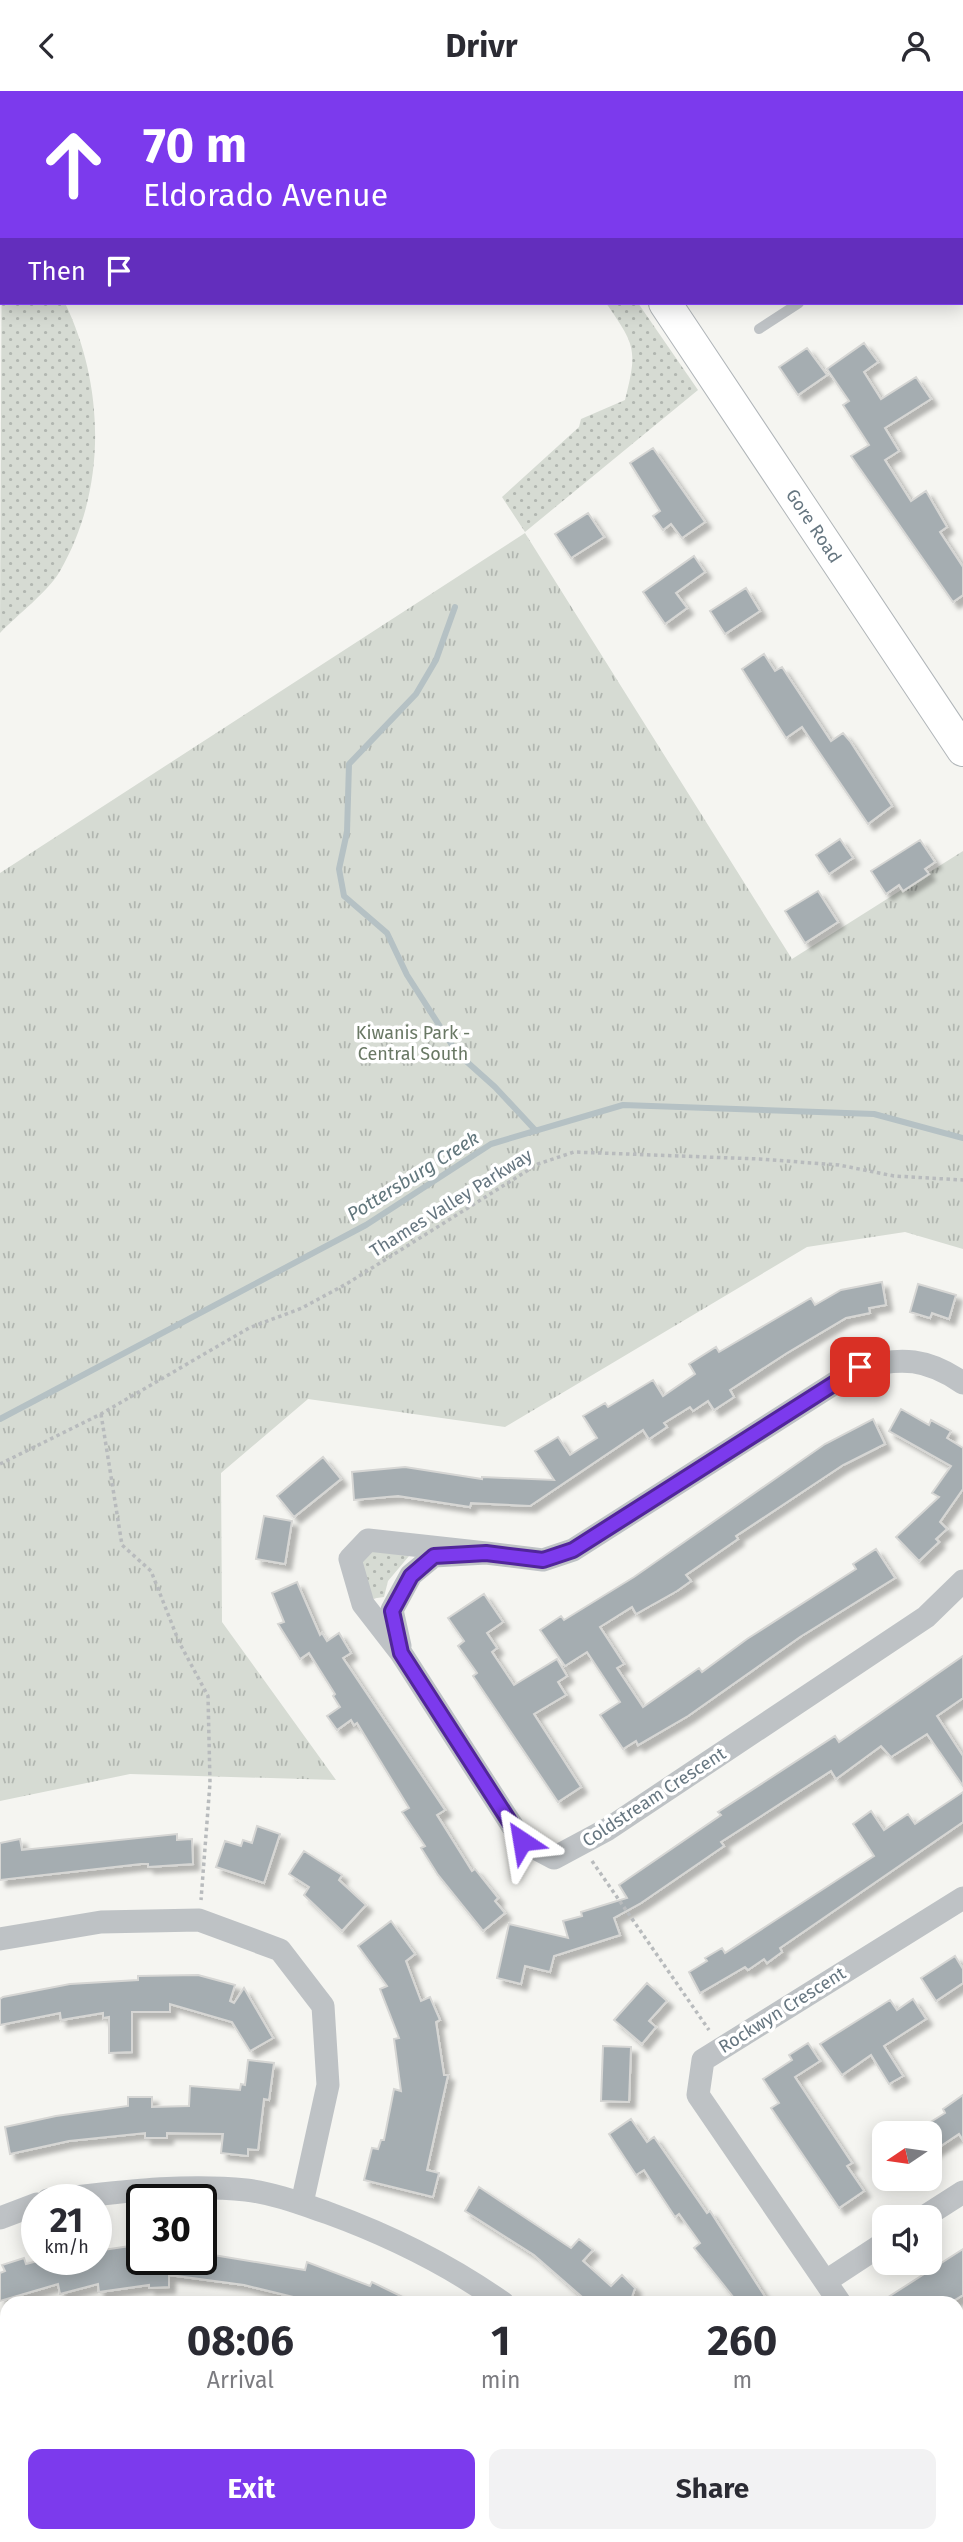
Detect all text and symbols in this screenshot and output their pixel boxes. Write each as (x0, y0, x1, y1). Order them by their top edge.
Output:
icon: back (28, 27, 66, 65)
text: Drivr (446, 27, 517, 65)
icon: person (897, 27, 935, 65)
text: 70 m (143, 116, 247, 175)
icon: ahead (28, 119, 119, 210)
text: Eldorado Avenue (143, 176, 388, 214)
icon: arrive (100, 252, 138, 290)
text: Then (28, 256, 86, 287)
street label: Gore Road (781, 485, 846, 567)
park label: Kiwanis Park - Central South (356, 1022, 470, 1065)
water label: Pottersburg Creek (343, 1126, 483, 1226)
street label: Thames Valley Parkway (366, 1144, 536, 1262)
pin (830, 1337, 890, 1397)
icon: arrive (841, 1348, 879, 1386)
street label: Coldstream Crescent (578, 1742, 730, 1852)
position arrow (485, 1804, 559, 1878)
street label: Rockwyn Crescent (714, 1962, 850, 2058)
north arrow (872, 2121, 942, 2191)
map controls (872, 2121, 942, 2275)
speed limit sign: 30 (126, 2184, 217, 2275)
text: 21 (50, 2199, 83, 2241)
button: sound (872, 2205, 942, 2275)
text: km/h (44, 2236, 89, 2258)
text: 08:06 (187, 2316, 294, 2366)
text: 1 (491, 2316, 510, 2366)
text: 260 (707, 2316, 777, 2366)
text: Arrival (207, 2366, 274, 2394)
text: min (481, 2366, 521, 2394)
text: m (732, 2366, 752, 2394)
button: Exit (28, 2449, 475, 2529)
button: Share (489, 2449, 936, 2529)

